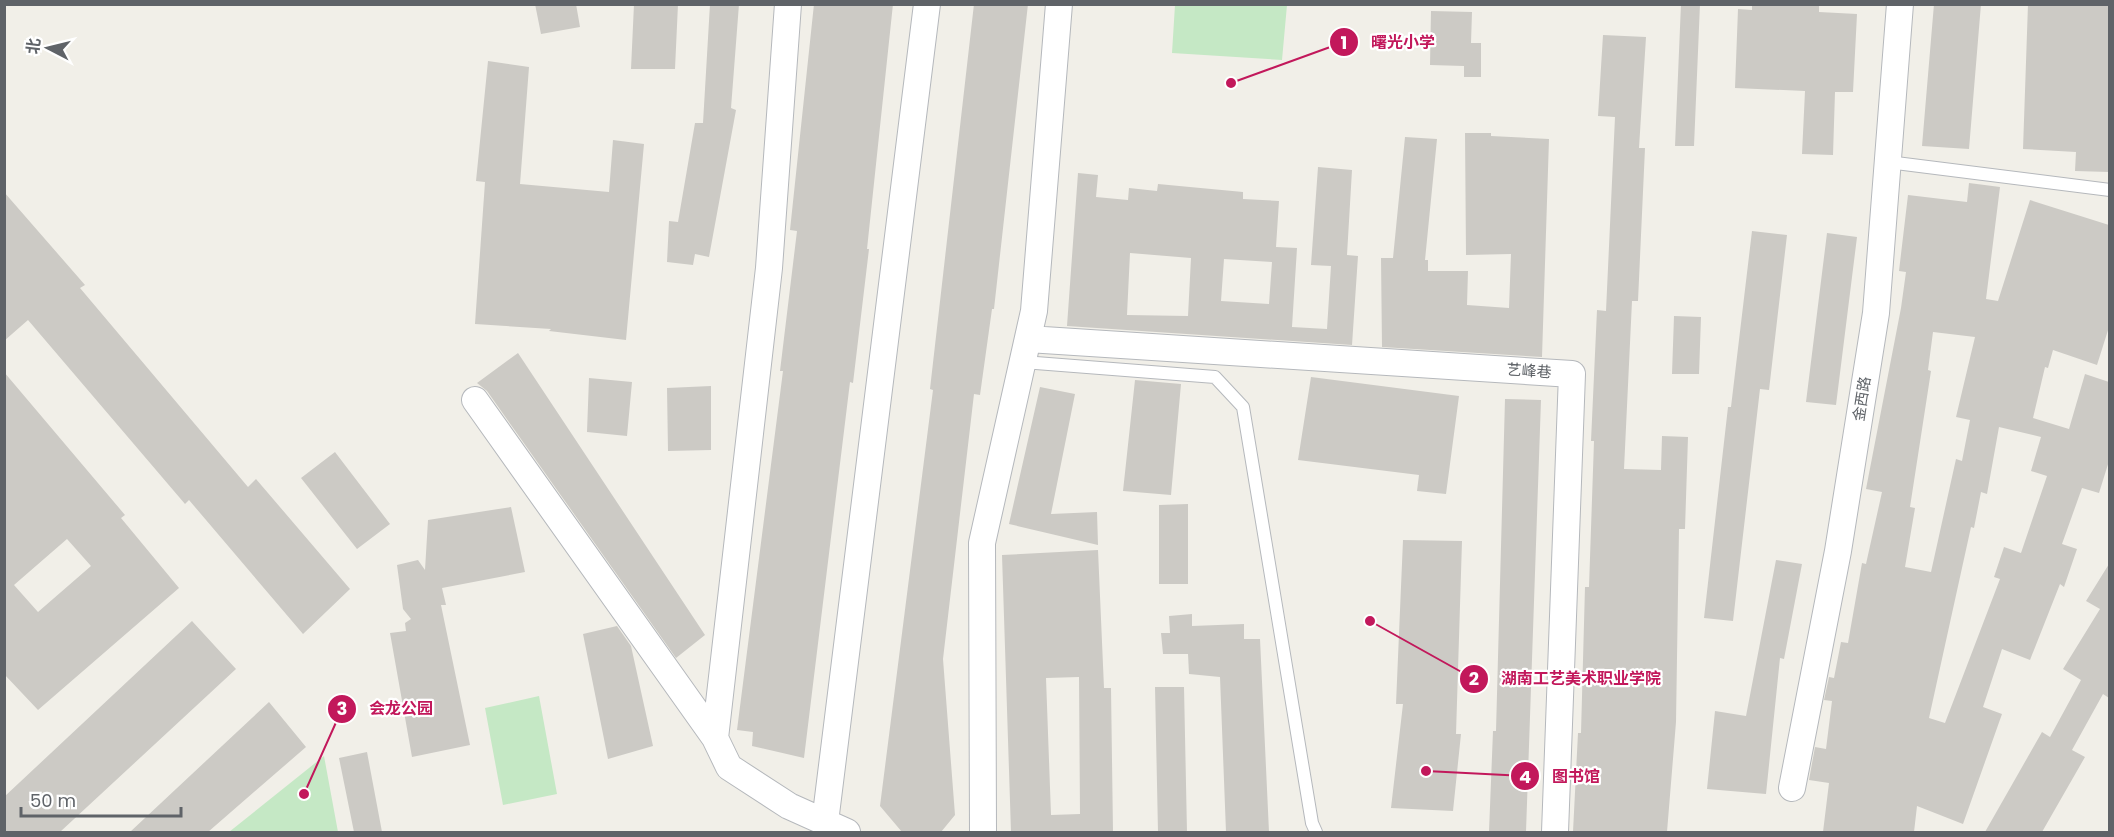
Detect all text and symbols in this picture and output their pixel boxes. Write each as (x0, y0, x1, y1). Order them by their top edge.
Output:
north arrow (18, 18, 78, 78)
callout: 曙光小学 (1329, 25, 1447, 59)
text: 1 (1341, 30, 1347, 55)
text: 曙光小学 (1371, 31, 1435, 54)
text: 北 (21, 37, 46, 56)
street label: 艺峰巷 (1506, 358, 1552, 383)
street label: 金西路 (1848, 375, 1875, 423)
callout: 湖南工艺美术职业学院 (1459, 662, 1673, 696)
text: 2 (1469, 666, 1479, 691)
text: 湖南工艺美术职业学院 (1501, 667, 1661, 690)
callout: 会龙公园 (327, 692, 445, 726)
text: 3 (337, 696, 347, 721)
text: 会龙公园 (369, 697, 433, 720)
callout: 图书馆 (1510, 759, 1612, 793)
text: 4 (1519, 764, 1531, 789)
text: 图书馆 (1552, 765, 1600, 788)
scale bar (21, 780, 182, 818)
text: 50 m (30, 788, 76, 813)

